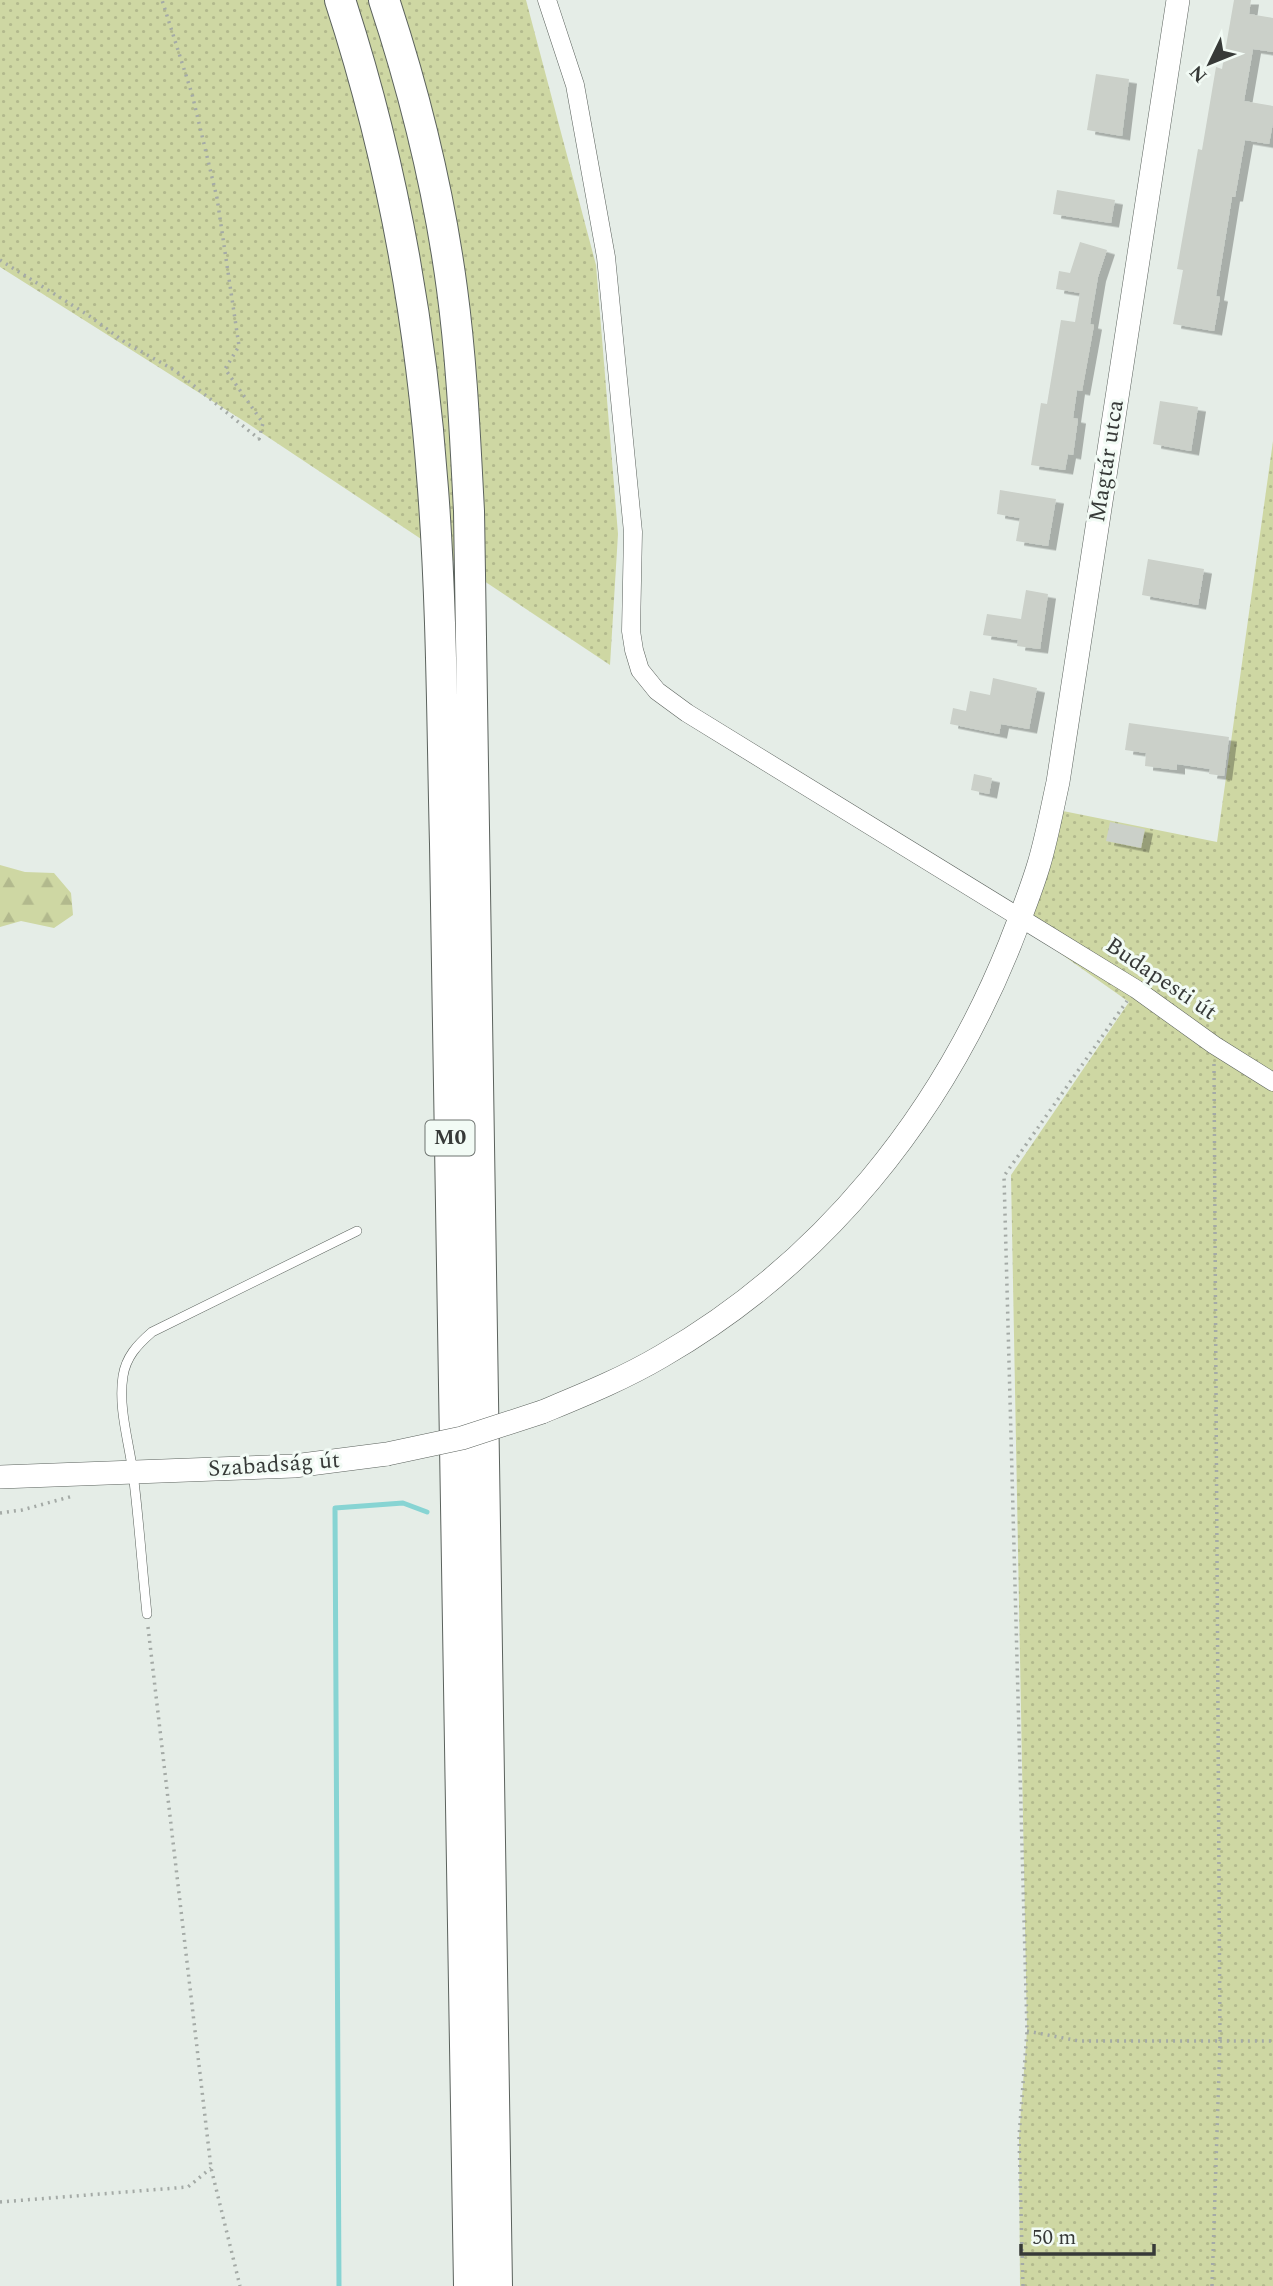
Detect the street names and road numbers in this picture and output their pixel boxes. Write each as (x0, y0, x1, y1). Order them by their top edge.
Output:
street label: Magtár utca (1080, 397, 1134, 525)
street label: Budapesti út (1098, 929, 1224, 1029)
road number: M0 (426, 1120, 475, 1156)
street label: Szabadság út (207, 1443, 341, 1487)

